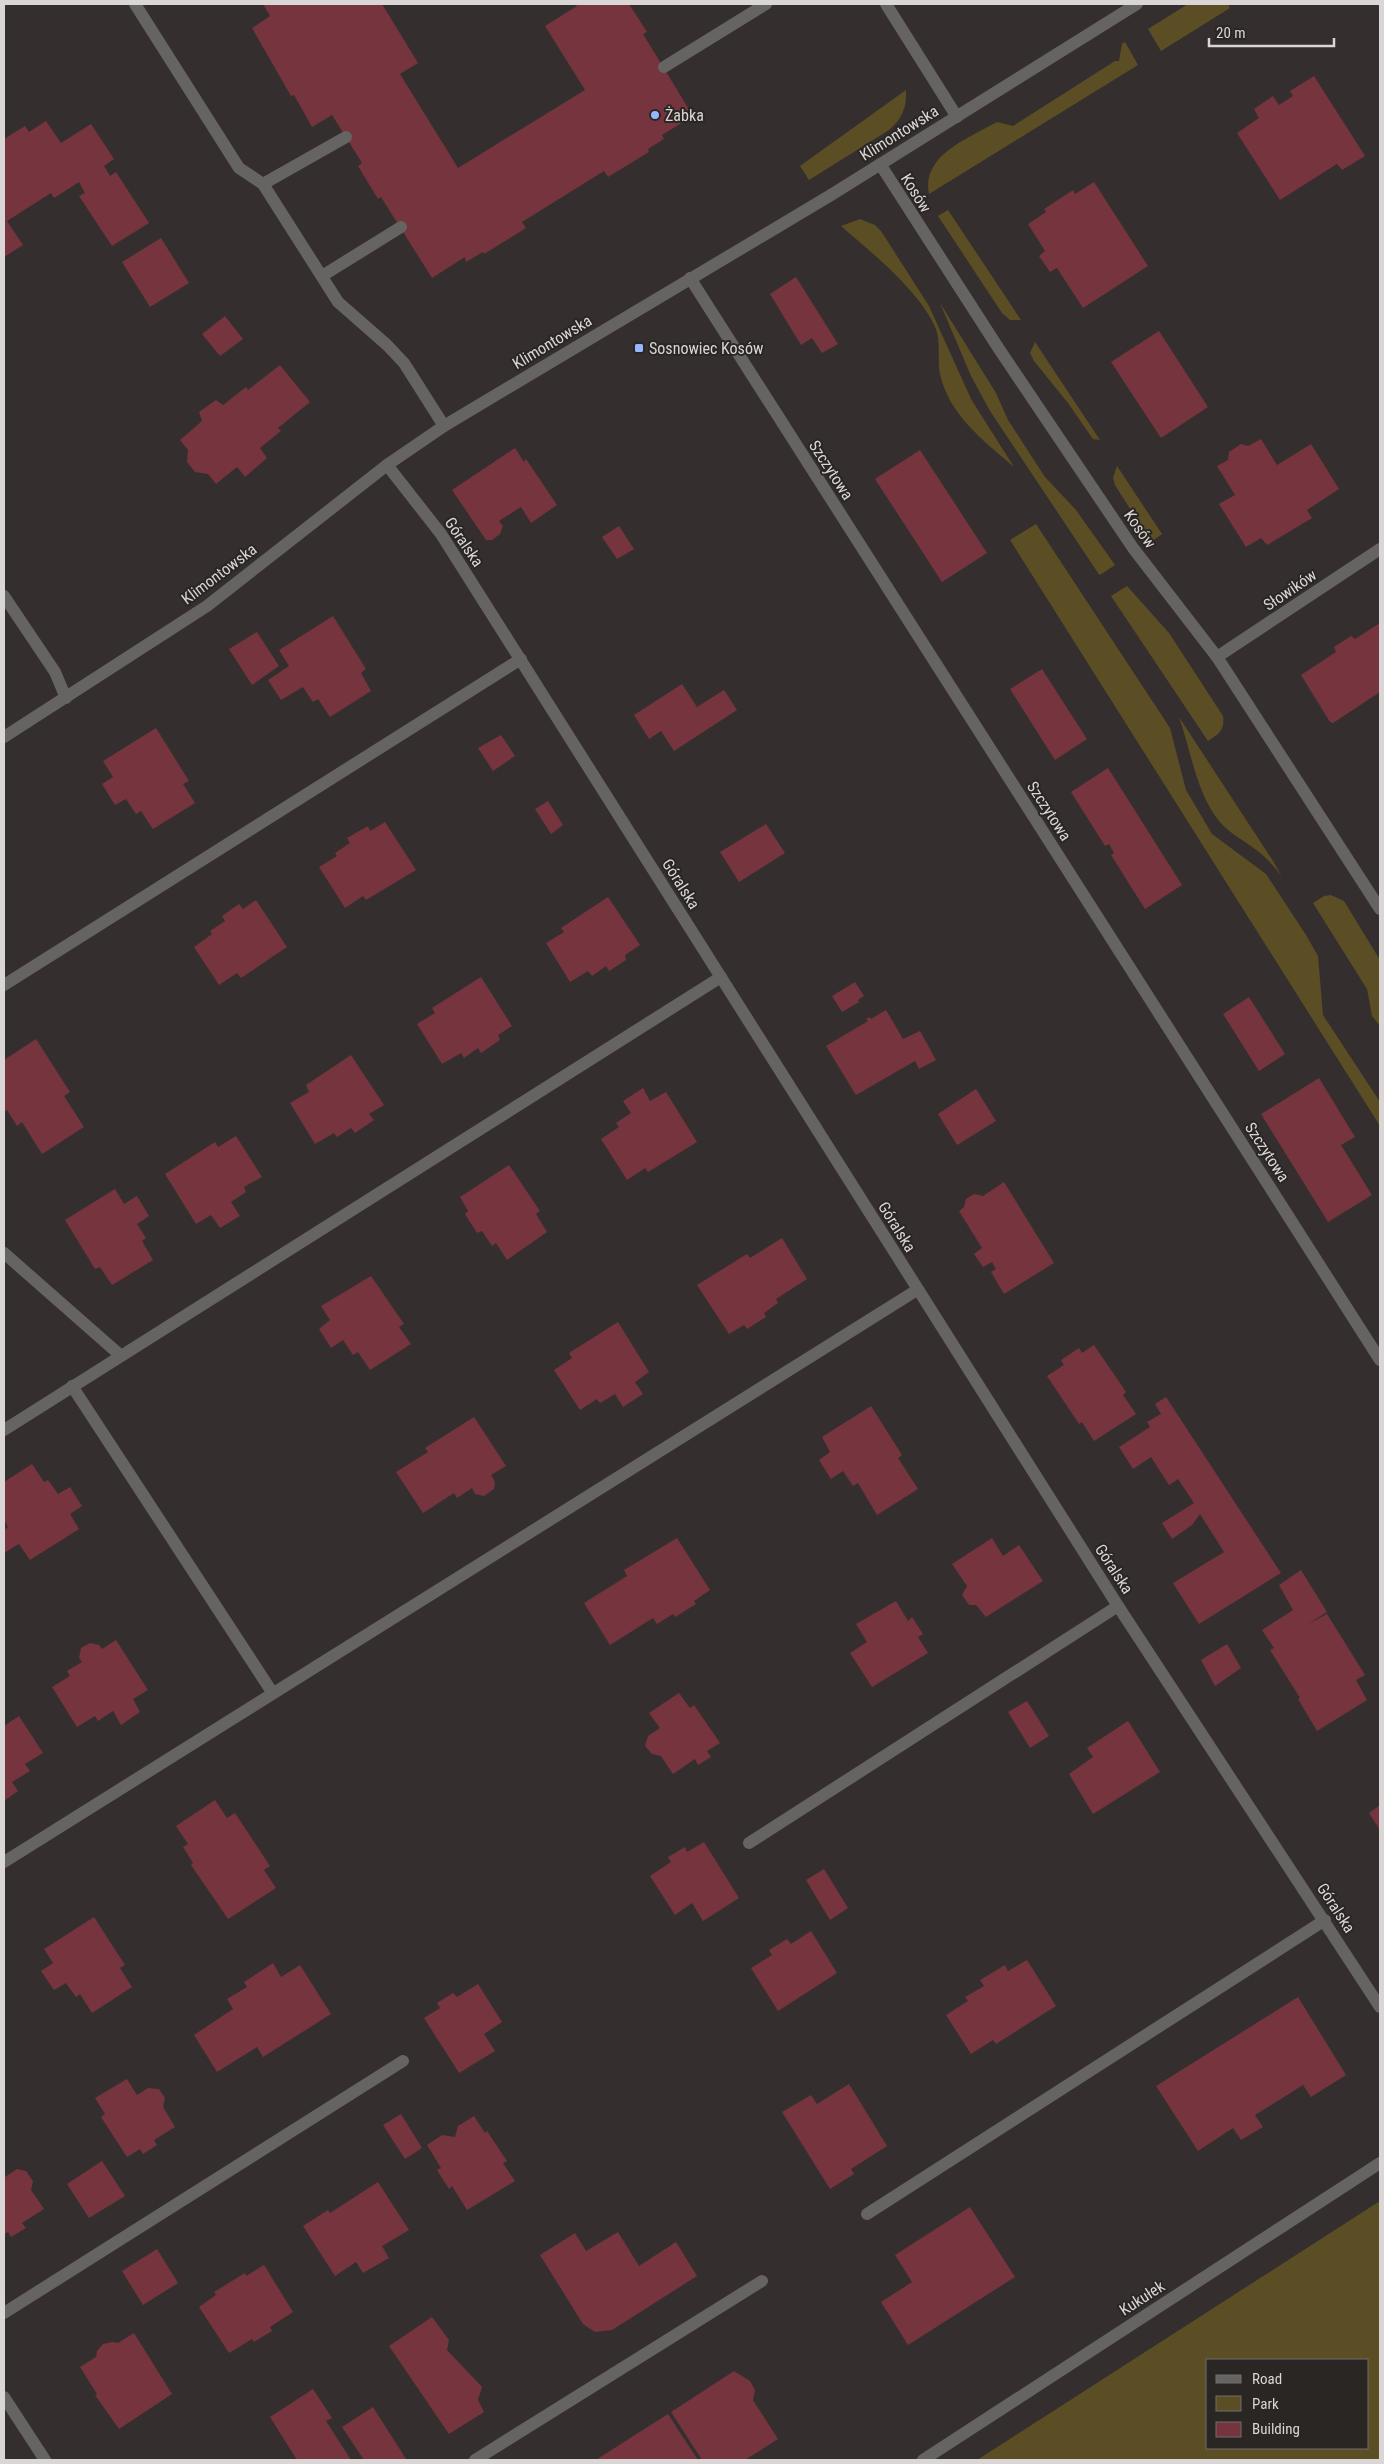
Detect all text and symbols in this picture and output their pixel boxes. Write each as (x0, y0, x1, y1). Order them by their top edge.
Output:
scale bar (1209, 15, 1334, 47)
text: 20 m (1216, 24, 1246, 42)
street label: Klimontowska (856, 101, 942, 165)
place label: Żabka (665, 106, 704, 125)
marker: Żabka (649, 109, 661, 121)
street label: Kosów (897, 170, 935, 216)
street label: Klimontowska (509, 311, 595, 373)
place label: Sosnowiec Kosów (649, 339, 763, 358)
marker: Sosnowiec Kosów (633, 342, 645, 354)
street label: Szczytowa (805, 437, 857, 503)
street label: Kosów (1120, 506, 1160, 552)
street label: Góralska (441, 514, 487, 570)
street label: Klimontowska (178, 540, 260, 608)
street label: Słowików (1260, 565, 1320, 615)
street label: Szczytowa (1023, 778, 1075, 844)
street label: Góralska (658, 855, 704, 913)
street label: Szczytowa (1241, 1119, 1293, 1185)
street label: Góralska (874, 1198, 920, 1256)
street label: Góralska (1091, 1541, 1137, 1597)
street label: Góralska (1313, 1880, 1359, 1936)
street label: Kukułek (1116, 2276, 1169, 2320)
legend (1206, 2359, 1369, 2449)
text: Road (1252, 2370, 1282, 2388)
text: Park (1252, 2395, 1279, 2413)
text: Building (1252, 2420, 1300, 2438)

